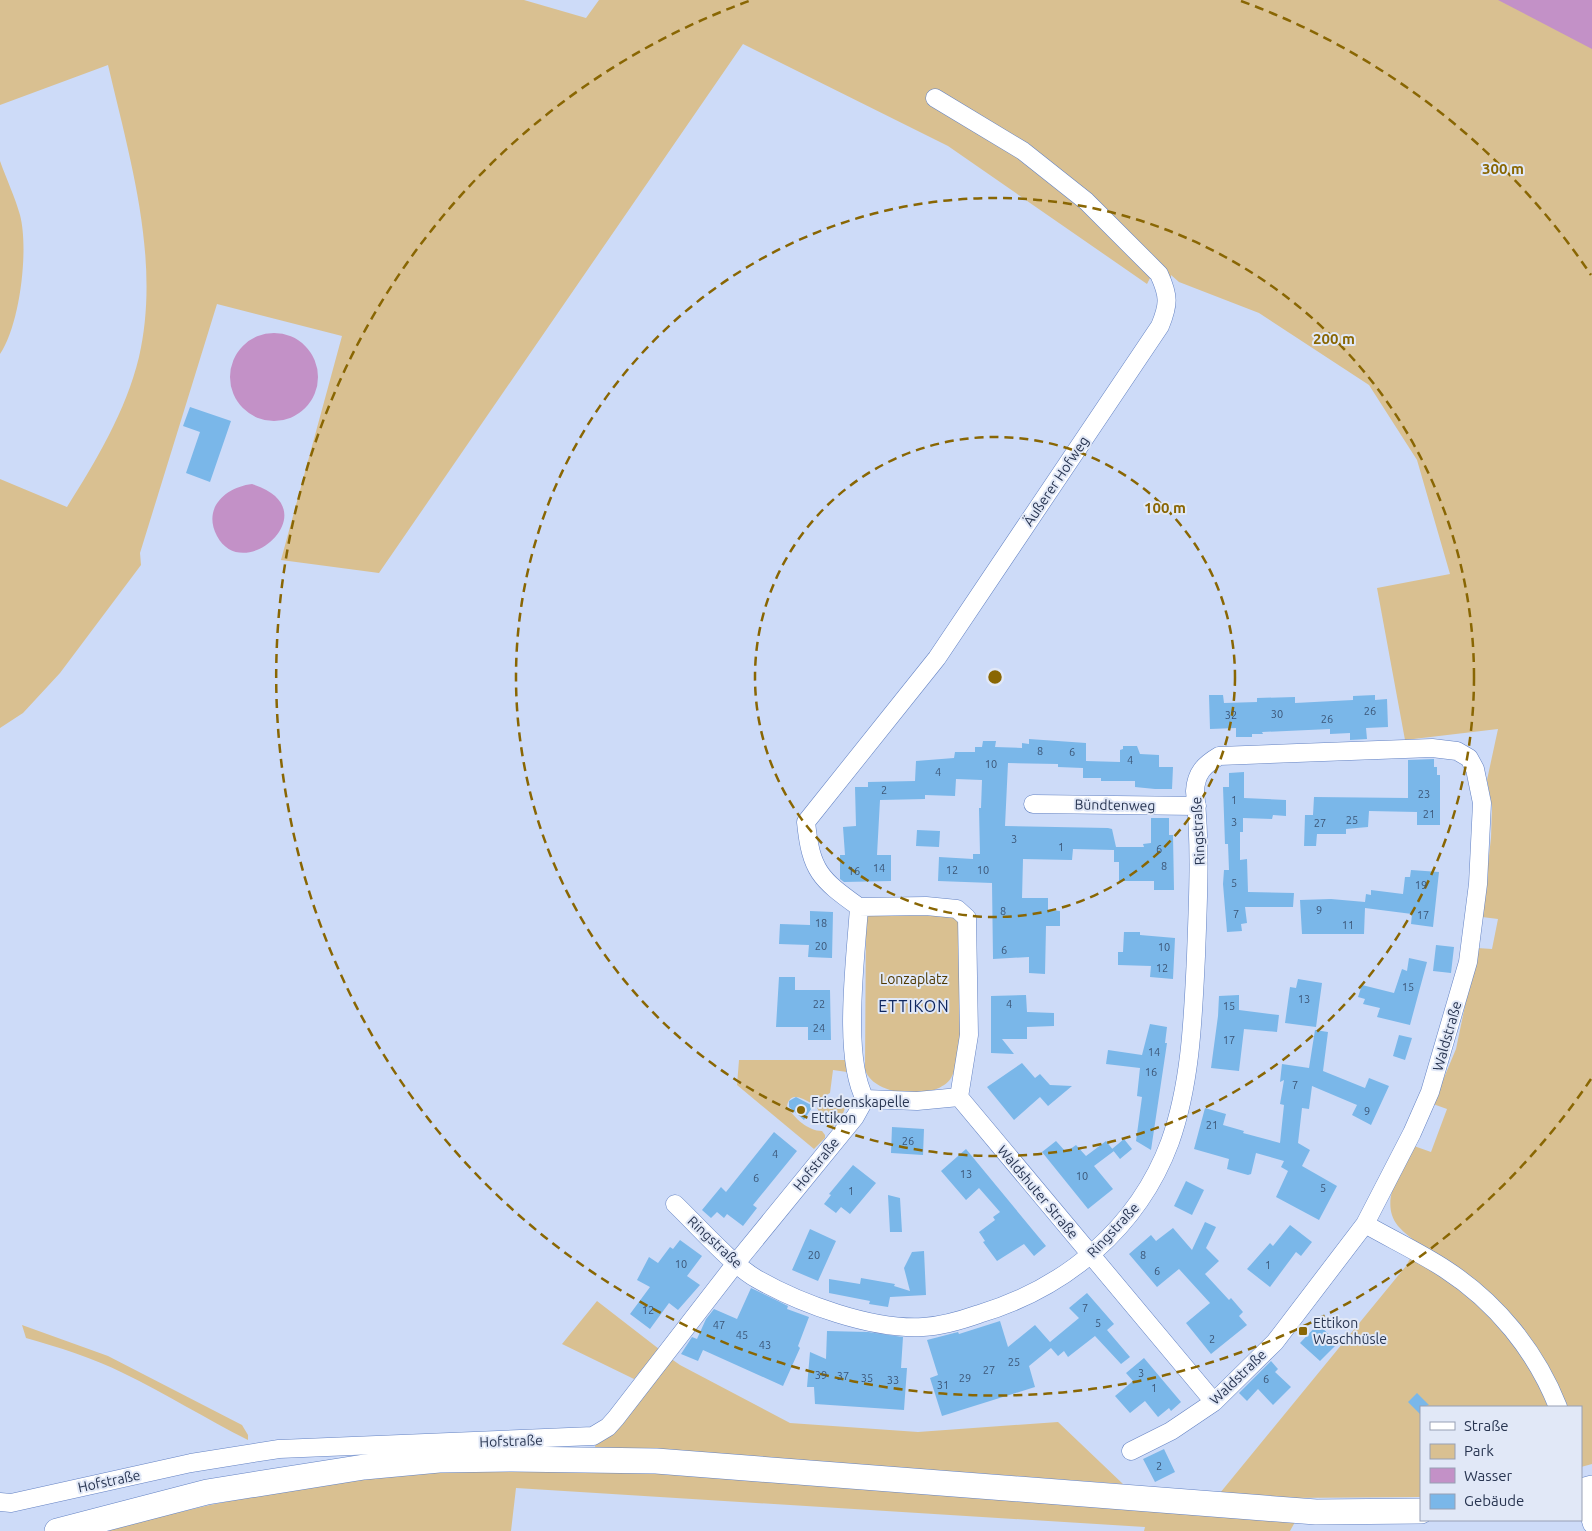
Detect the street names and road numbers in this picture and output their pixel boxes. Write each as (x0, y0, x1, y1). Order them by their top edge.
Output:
street label: Äußerer Hofweg (1020, 433, 1092, 529)
street label: Bündtenweg (1074, 796, 1156, 814)
street label: Ringstraße (1188, 796, 1208, 866)
street label: Waldstraße (1429, 999, 1465, 1073)
street label: Hofstraße (790, 1134, 842, 1194)
street label: Waldshuter Straße (994, 1142, 1082, 1242)
street label: Ringstraße (1084, 1200, 1142, 1260)
street label: Ringstraße (685, 1213, 745, 1271)
street label: Waldstraße (1207, 1346, 1269, 1408)
street label: Hofstraße (479, 1432, 543, 1450)
street label: Hofstraße (76, 1467, 142, 1495)

